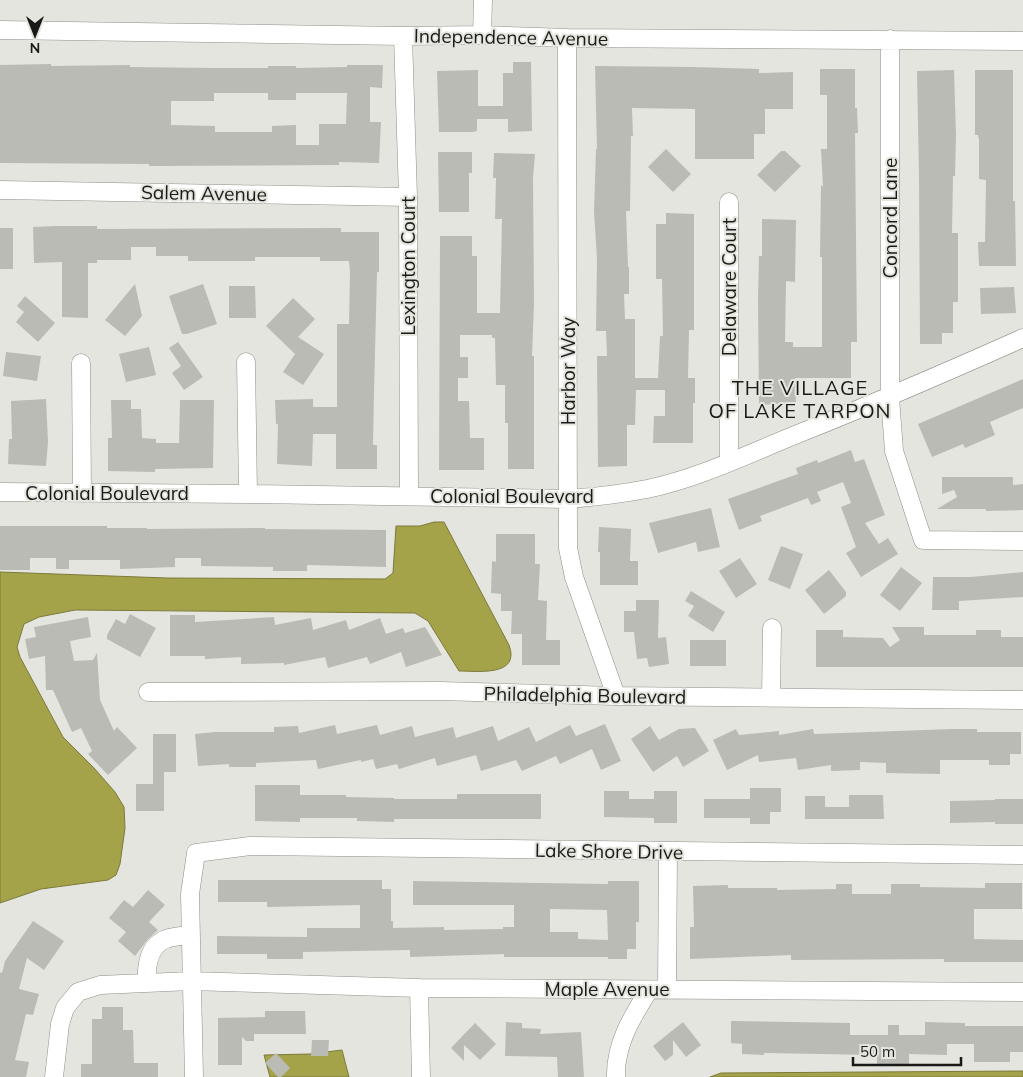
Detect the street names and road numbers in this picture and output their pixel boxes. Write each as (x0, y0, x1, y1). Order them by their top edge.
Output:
street label: Independence Avenue (414, 23, 608, 51)
street label: Concord Lane (878, 158, 902, 278)
street label: Salem Avenue (141, 180, 267, 206)
street label: Lexington Court (396, 196, 420, 336)
street label: Delaware Court (717, 217, 741, 356)
street label: Harbor Way (556, 317, 580, 425)
street label: Colonial Boulevard (25, 481, 189, 505)
street label: Colonial Boulevard (430, 484, 594, 508)
street label: Philadelphia Boulevard (484, 681, 686, 709)
street label: Lake Shore Drive (535, 838, 683, 864)
street label: Maple Avenue (544, 977, 670, 1001)

